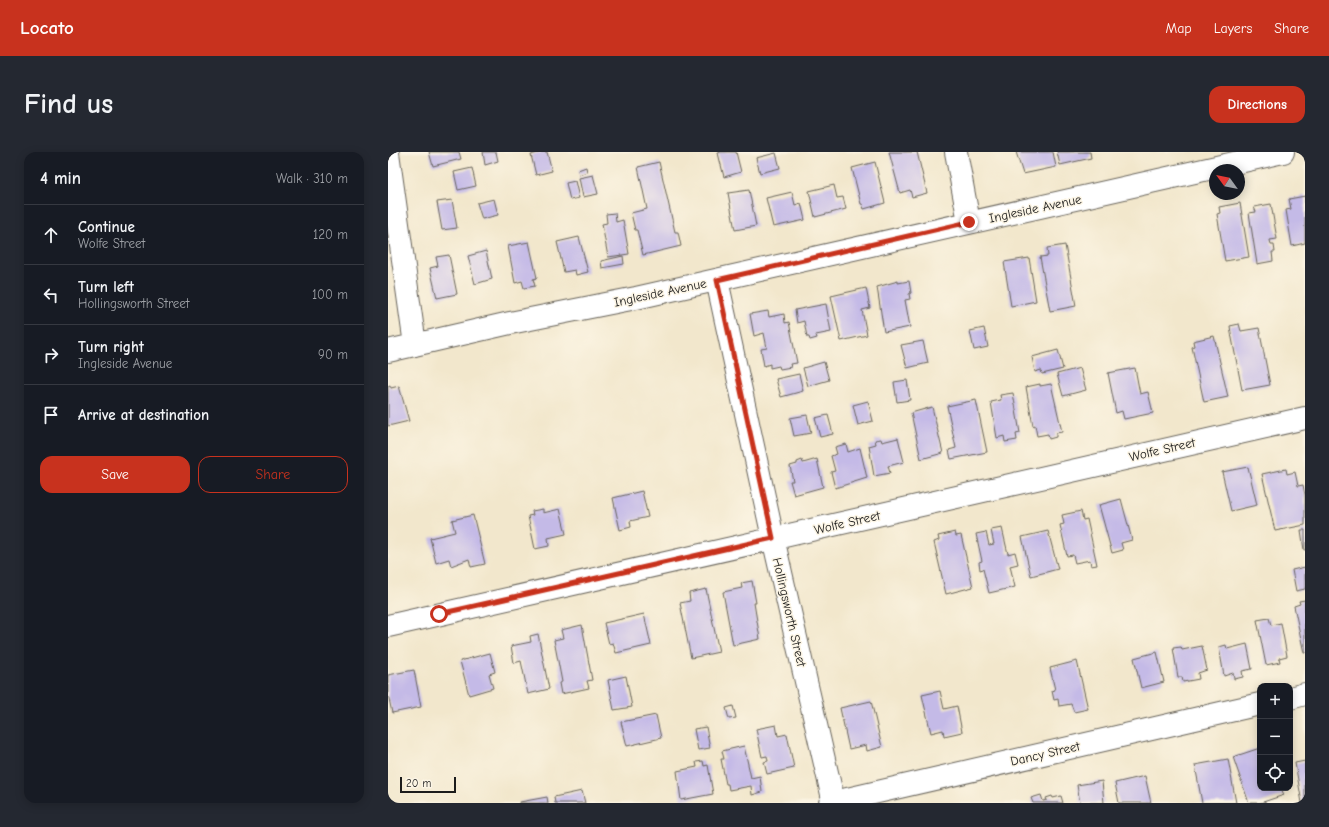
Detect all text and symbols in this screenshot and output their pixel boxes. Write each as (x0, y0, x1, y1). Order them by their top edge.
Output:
text: Locato (20, 17, 74, 39)
text: Map (1165, 20, 1192, 37)
text: Layers (1214, 20, 1252, 37)
text: Share (1274, 20, 1309, 37)
button: Directions (1209, 86, 1305, 123)
text: Find us (24, 88, 113, 120)
north arrow (1209, 164, 1245, 200)
text: 4 min (40, 169, 81, 188)
text: Walk · 310 m (276, 171, 348, 186)
street label: Ingleside Avenue (987, 191, 1083, 226)
route end (960, 213, 978, 231)
text: Continue (78, 218, 135, 236)
icon: ahead (40, 224, 62, 246)
text: 120 m (313, 227, 348, 242)
text: Wolfe Street (78, 236, 145, 251)
street label: Ingleside Avenue (612, 275, 708, 310)
text: Turn left (78, 278, 134, 296)
icon: left (40, 284, 62, 306)
text: 100 m (312, 287, 348, 302)
text: Hollingsworth Street (78, 296, 190, 311)
text: Turn right (78, 338, 144, 356)
icon: right (40, 344, 62, 366)
text: 90 m (318, 347, 348, 362)
text: Ingleside Avenue (78, 356, 172, 371)
icon: arrive (40, 404, 62, 426)
text: Arrive at destination (78, 406, 209, 424)
street label: Wolfe Street (1128, 434, 1198, 464)
button: Save (40, 456, 190, 493)
button: Share (198, 456, 348, 493)
street label: Wolfe Street (813, 507, 883, 537)
street label: Hollingsworth Street (770, 556, 810, 669)
route start (430, 605, 448, 623)
map controls (1257, 683, 1293, 791)
button: + (1257, 683, 1293, 719)
button: − (1257, 719, 1293, 755)
street label: Dancy Street (1009, 738, 1083, 769)
button: locate (1257, 755, 1293, 791)
scale bar (400, 775, 456, 794)
text: 20 m (406, 777, 431, 790)

